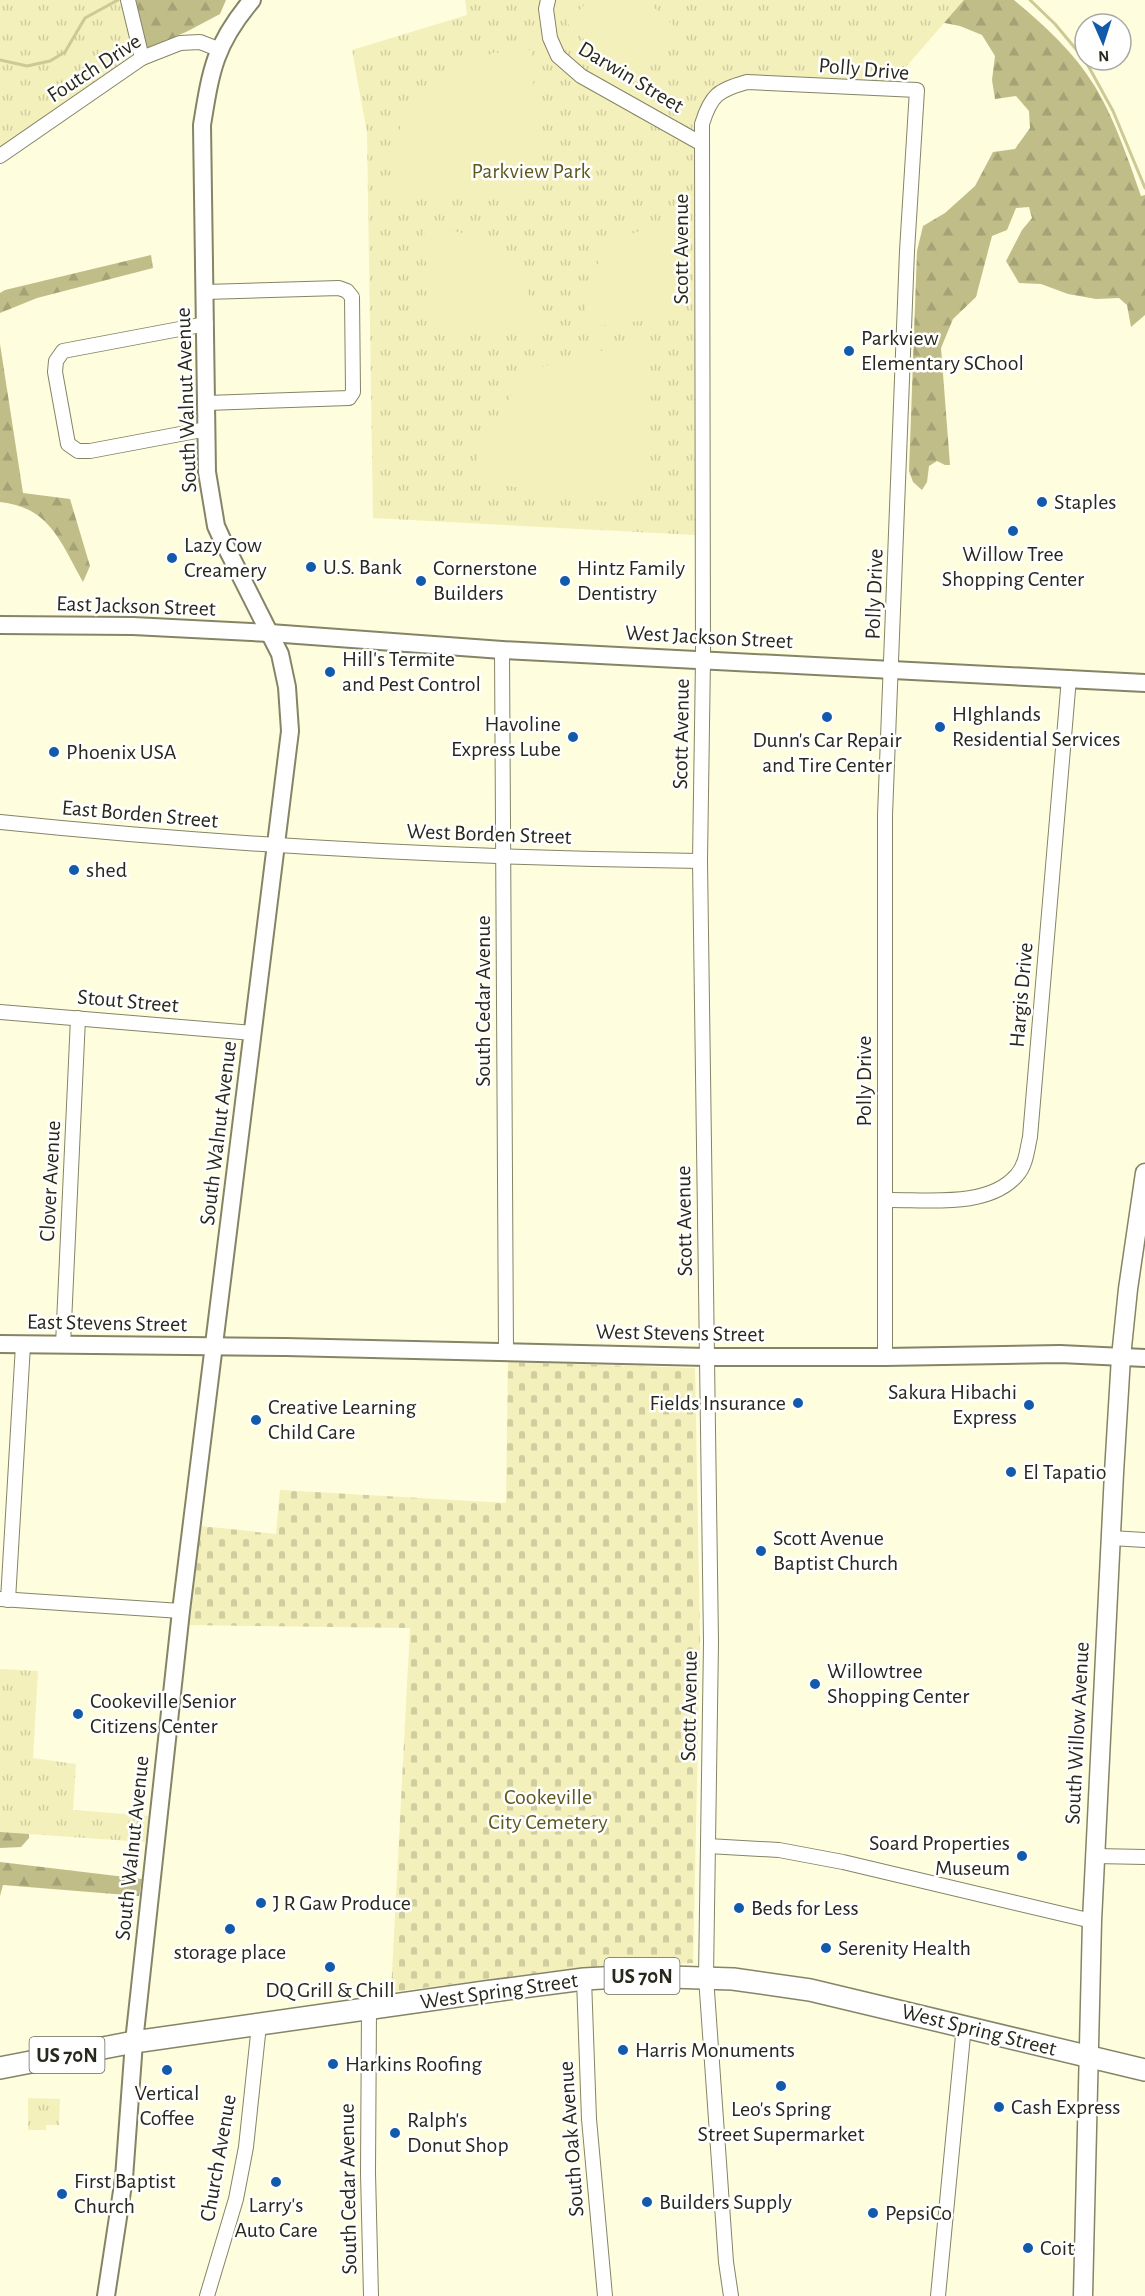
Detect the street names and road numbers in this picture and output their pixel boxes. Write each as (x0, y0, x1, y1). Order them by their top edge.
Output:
street label: Foutch Drive (43, 30, 145, 106)
street label: Darwin Street (575, 37, 687, 117)
street label: Polly Drive (818, 54, 910, 84)
street label: Scott Avenue (670, 193, 692, 305)
street label: South Walnut Avenue (172, 307, 200, 493)
street label: Polly Drive (861, 548, 887, 640)
street label: East Jackson Street (56, 592, 216, 620)
street label: West Jackson Street (624, 622, 794, 652)
street label: Scott Avenue (669, 678, 693, 790)
street label: East Borden Street (61, 796, 219, 832)
street label: West Borden Street (406, 820, 572, 848)
street label: South Cedar Avenue (472, 915, 494, 1087)
street label: Hargis Drive (1005, 942, 1037, 1048)
street label: Stout Street (76, 986, 180, 1016)
street label: Polly Drive (853, 1036, 875, 1126)
street label: South Walnut Avenue (196, 1040, 240, 1226)
street label: Clover Avenue (36, 1120, 64, 1242)
street label: Scott Avenue (672, 1165, 696, 1277)
street label: East Stevens Street (27, 1311, 187, 1335)
street label: West Stevens Street (595, 1321, 765, 1345)
street label: South Willow Avenue (1061, 1641, 1093, 1825)
street label: Scott Avenue (677, 1650, 701, 1762)
street label: South Walnut Avenue (111, 1755, 153, 1941)
road number: US 70N (604, 1958, 680, 1994)
street label: West Spring Street (419, 1969, 579, 2013)
street label: West Spring Street (899, 2000, 1059, 2060)
road number: US 70N (29, 2037, 104, 2073)
street label: South Oak Avenue (555, 2060, 587, 2218)
street label: Church Avenue (196, 2093, 240, 2223)
street label: South Cedar Avenue (336, 2103, 360, 2275)

